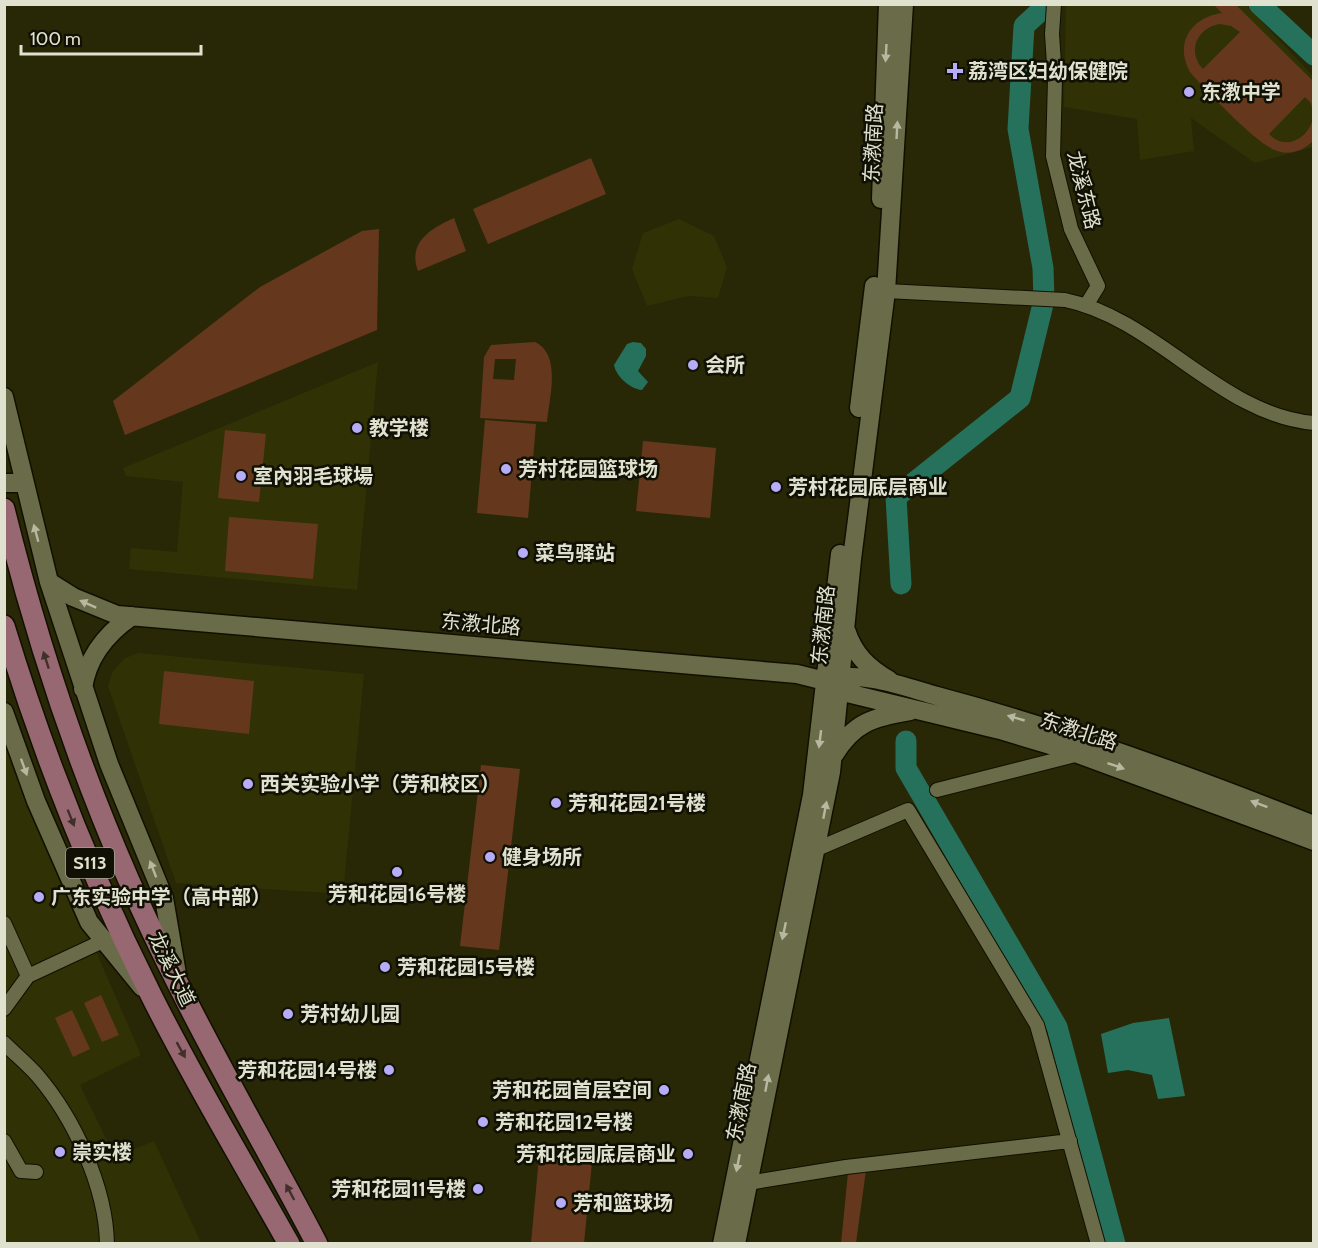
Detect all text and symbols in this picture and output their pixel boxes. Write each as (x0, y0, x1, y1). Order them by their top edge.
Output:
scale bar (21, 18, 201, 56)
text: 100 m (30, 28, 81, 50)
one-way arrow (882, 44, 891, 63)
place label: 荔湾区妇幼保健院 (968, 59, 1128, 83)
marker: 荔湾区妇幼保健院 (946, 62, 964, 80)
place label: 东漖中学 (1201, 80, 1281, 104)
marker: 东漖中学 (1182, 85, 1196, 99)
street label: 东漖南路 (859, 102, 887, 184)
one-way arrow (892, 121, 901, 140)
street label: 龙溪东路 (1063, 148, 1105, 232)
place label: 会所 (705, 353, 745, 377)
marker: 会所 (686, 358, 700, 372)
place label: 教学楼 (369, 416, 429, 440)
marker: 教学楼 (350, 421, 364, 435)
place label: 芳村花园篮球场 (518, 457, 658, 481)
marker: 芳村花园篮球场 (499, 462, 513, 476)
place label: 室內羽毛球場 (253, 464, 373, 488)
marker: 室內羽毛球場 (234, 469, 248, 483)
place label: 芳村花园底层商业 (788, 475, 948, 499)
marker: 芳村花园底层商业 (769, 480, 783, 494)
one-way arrow (30, 524, 40, 542)
place label: 菜鸟驿站 (535, 541, 615, 565)
marker: 菜鸟驿站 (516, 546, 530, 560)
street label: 东漖南路 (807, 584, 839, 666)
one-way arrow (79, 599, 97, 609)
street label: 东漖北路 (440, 609, 522, 639)
one-way arrow (41, 651, 50, 669)
street label: 东漖北路 (1037, 707, 1121, 755)
one-way arrow (1007, 713, 1025, 722)
one-way arrow (815, 730, 825, 749)
one-way arrow (19, 758, 29, 776)
one-way arrow (1107, 762, 1125, 772)
place label: 西关实验小学（芳和校区） (260, 772, 500, 796)
marker: 西关实验小学（芳和校区） (241, 777, 255, 791)
place label: 芳和花园21号楼 (568, 791, 706, 815)
marker: 芳和花园21号楼 (549, 796, 563, 810)
one-way arrow (1250, 799, 1268, 808)
one-way arrow (821, 800, 830, 819)
one-way arrow (66, 809, 76, 827)
place label: 健身场所 (502, 845, 582, 869)
road number: S113 (66, 848, 114, 878)
marker: 健身场所 (483, 850, 497, 864)
one-way arrow (148, 860, 157, 878)
marker: 芳和花园16号楼 (390, 865, 404, 879)
place label: 芳和花园16号楼 (328, 882, 466, 906)
place label: 广东实验中学（高中部） (51, 885, 271, 909)
marker: 广东实验中学（高中部） (32, 890, 46, 904)
one-way arrow (779, 922, 788, 941)
street label: 龙溪大道 (144, 928, 200, 1010)
place label: 芳和花园15号楼 (397, 955, 535, 979)
marker: 芳和花园15号楼 (378, 960, 392, 974)
place label: 芳村幼儿园 (300, 1002, 400, 1026)
marker: 芳村幼儿园 (281, 1007, 295, 1021)
one-way arrow (176, 1042, 186, 1059)
place label: 芳和花园14号楼 (237, 1058, 377, 1082)
street label: 东漖南路 (722, 1060, 760, 1144)
marker: 芳和花园14号楼 (382, 1063, 396, 1077)
one-way arrow (763, 1073, 772, 1092)
place label: 芳和花园首层空间 (492, 1078, 652, 1102)
marker: 芳和花园首层空间 (657, 1083, 671, 1097)
place label: 芳和花园12号楼 (495, 1110, 633, 1134)
marker: 芳和花园12号楼 (476, 1115, 490, 1129)
place label: 崇实楼 (72, 1140, 132, 1164)
place label: 芳和花园底层商业 (516, 1142, 676, 1166)
marker: 崇实楼 (53, 1145, 67, 1159)
marker: 芳和花园底层商业 (681, 1147, 695, 1161)
one-way arrow (733, 1154, 742, 1173)
place label: 芳和花园11号楼 (331, 1177, 466, 1201)
marker: 芳和花园11号楼 (471, 1182, 485, 1196)
one-way arrow (285, 1183, 295, 1200)
place label: 芳和篮球场 (573, 1191, 673, 1215)
marker: 芳和篮球场 (554, 1196, 568, 1210)

